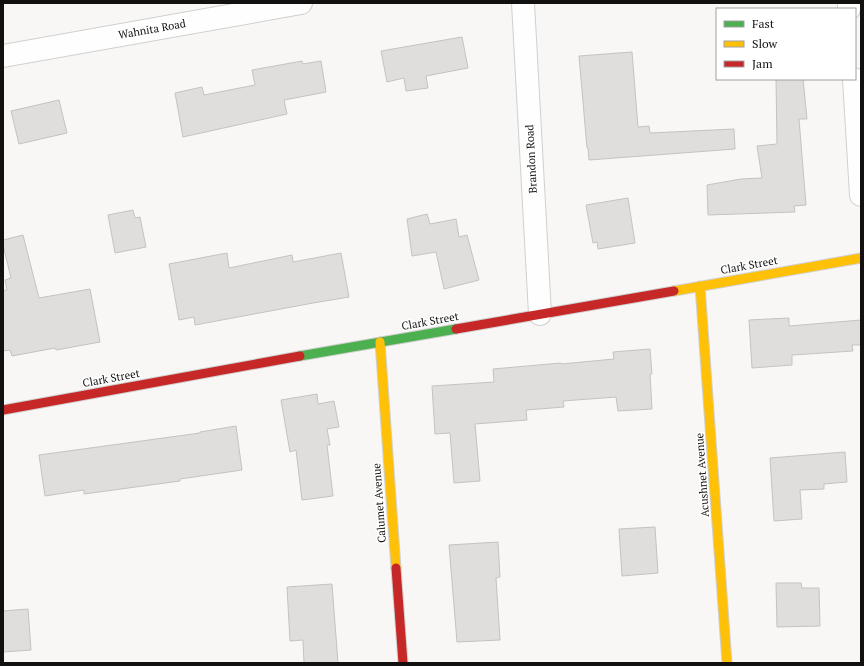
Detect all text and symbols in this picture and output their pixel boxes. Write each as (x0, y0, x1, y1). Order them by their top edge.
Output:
legend (716, 8, 856, 80)
street label: Wahnita Road (117, 16, 187, 42)
text: Fast (752, 16, 775, 31)
text: Slow (752, 36, 778, 51)
text: Jam (752, 56, 773, 71)
street label: Brandon Road (522, 124, 540, 194)
street label: Clark Street (719, 253, 779, 277)
street label: Clark Street (400, 309, 460, 333)
street label: Clark Street (81, 366, 141, 390)
street label: Acushnet Avenue (692, 432, 712, 518)
street label: Calumet Avenue (369, 462, 389, 543)

